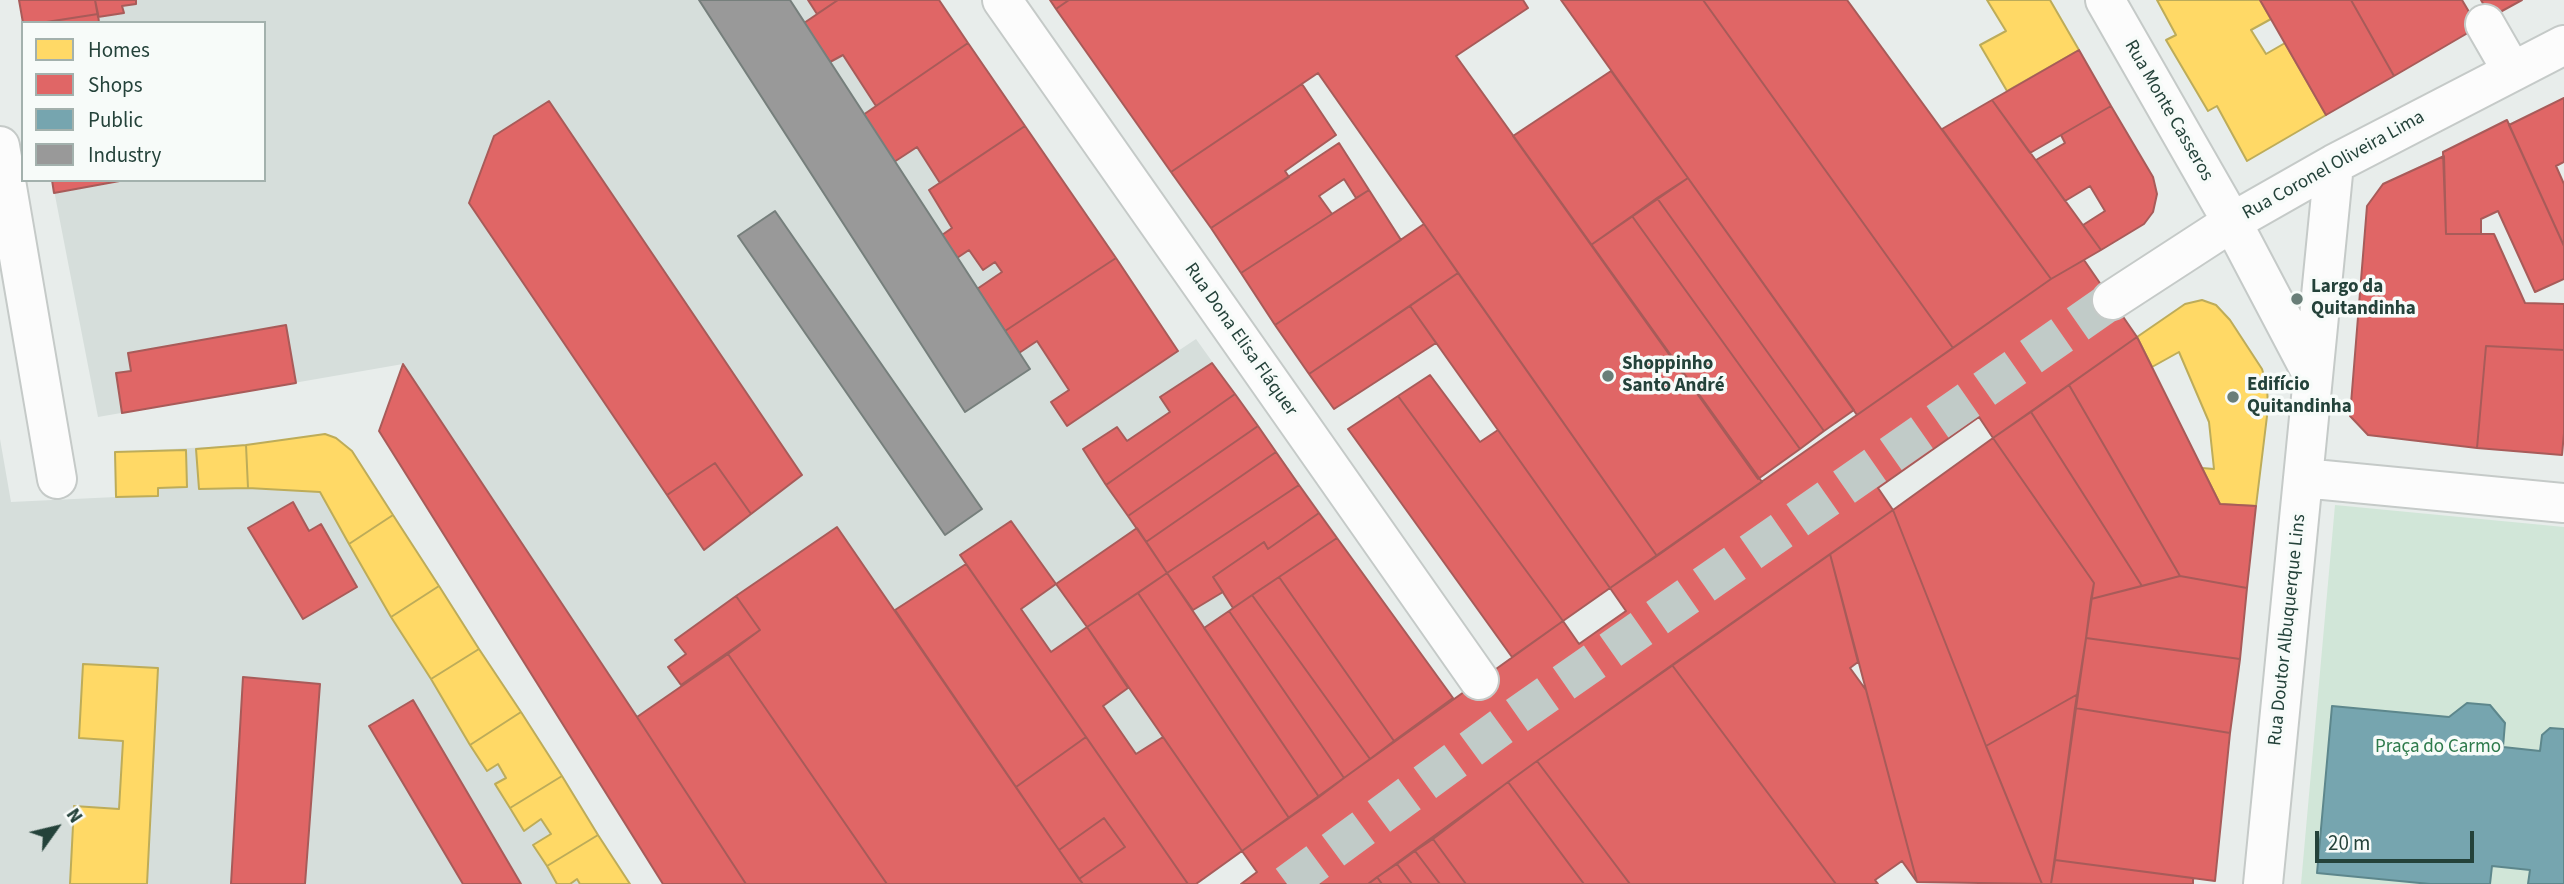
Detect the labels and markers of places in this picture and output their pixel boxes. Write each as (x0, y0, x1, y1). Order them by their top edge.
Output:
place label: Largo da Quitandinha (2311, 277, 2416, 321)
marker: Largo da Quitandinha (2289, 291, 2305, 307)
place label: Shoppinho Santo André (1622, 354, 1725, 398)
marker: Shoppinho Santo André (1600, 368, 1616, 384)
place label: Edifício Quitandinha (2247, 375, 2352, 419)
marker: Edifício Quitandinha (2225, 389, 2241, 405)

